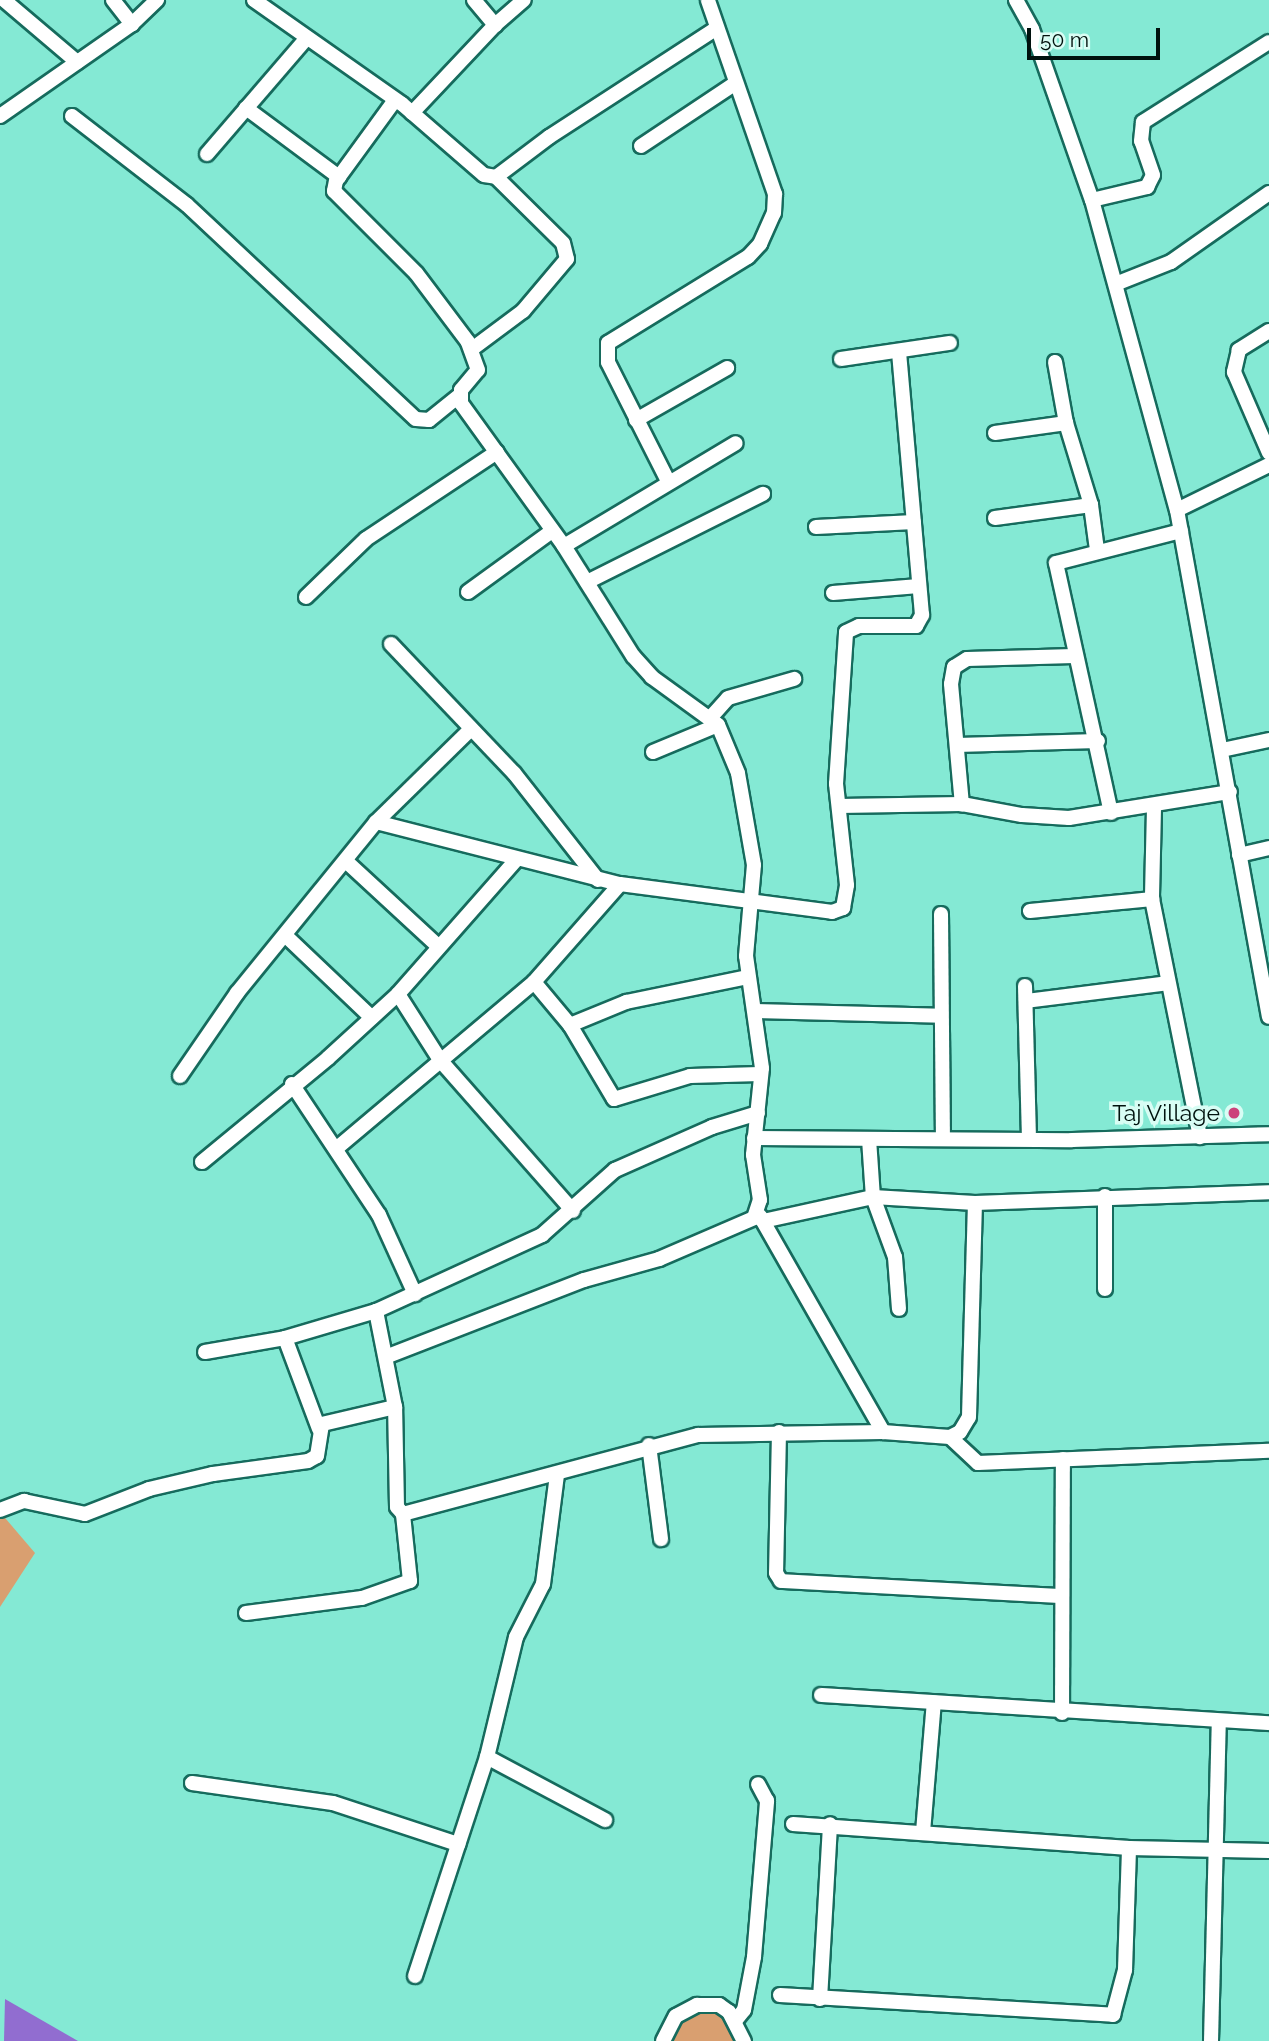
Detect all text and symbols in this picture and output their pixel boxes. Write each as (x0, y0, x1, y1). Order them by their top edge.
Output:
scale bar (1031, 14, 1164, 58)
text: 50 m (1040, 27, 1089, 52)
place label: Taj Village (1111, 1099, 1220, 1127)
marker: Taj Village (1226, 1105, 1242, 1121)

